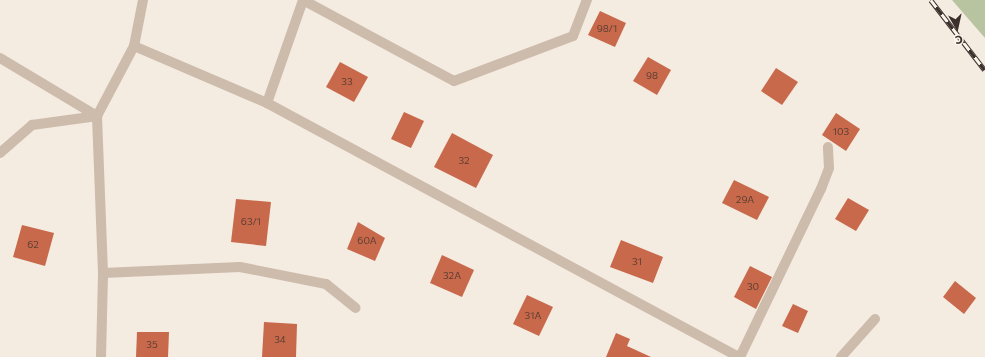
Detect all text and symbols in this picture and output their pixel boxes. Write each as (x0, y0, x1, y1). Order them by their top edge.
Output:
north arrow (937, 8, 977, 48)
house number: 98/1 (597, 23, 617, 35)
text: С (954, 33, 964, 47)
house number: 98 (646, 70, 658, 82)
house number: 33 (341, 76, 353, 88)
house number: 103 (833, 126, 849, 138)
house number: 32 (458, 155, 470, 167)
house number: 29А (736, 194, 754, 206)
house number: 63/1 (241, 216, 261, 228)
house number: 60А (357, 235, 377, 247)
house number: 62 (27, 239, 39, 251)
house number: 31 (632, 256, 642, 268)
house number: 32А (443, 270, 461, 282)
house number: 30 (747, 281, 759, 293)
house number: 31А (525, 310, 541, 322)
house number: 34 (274, 334, 286, 346)
house number: 35 (146, 339, 158, 351)

